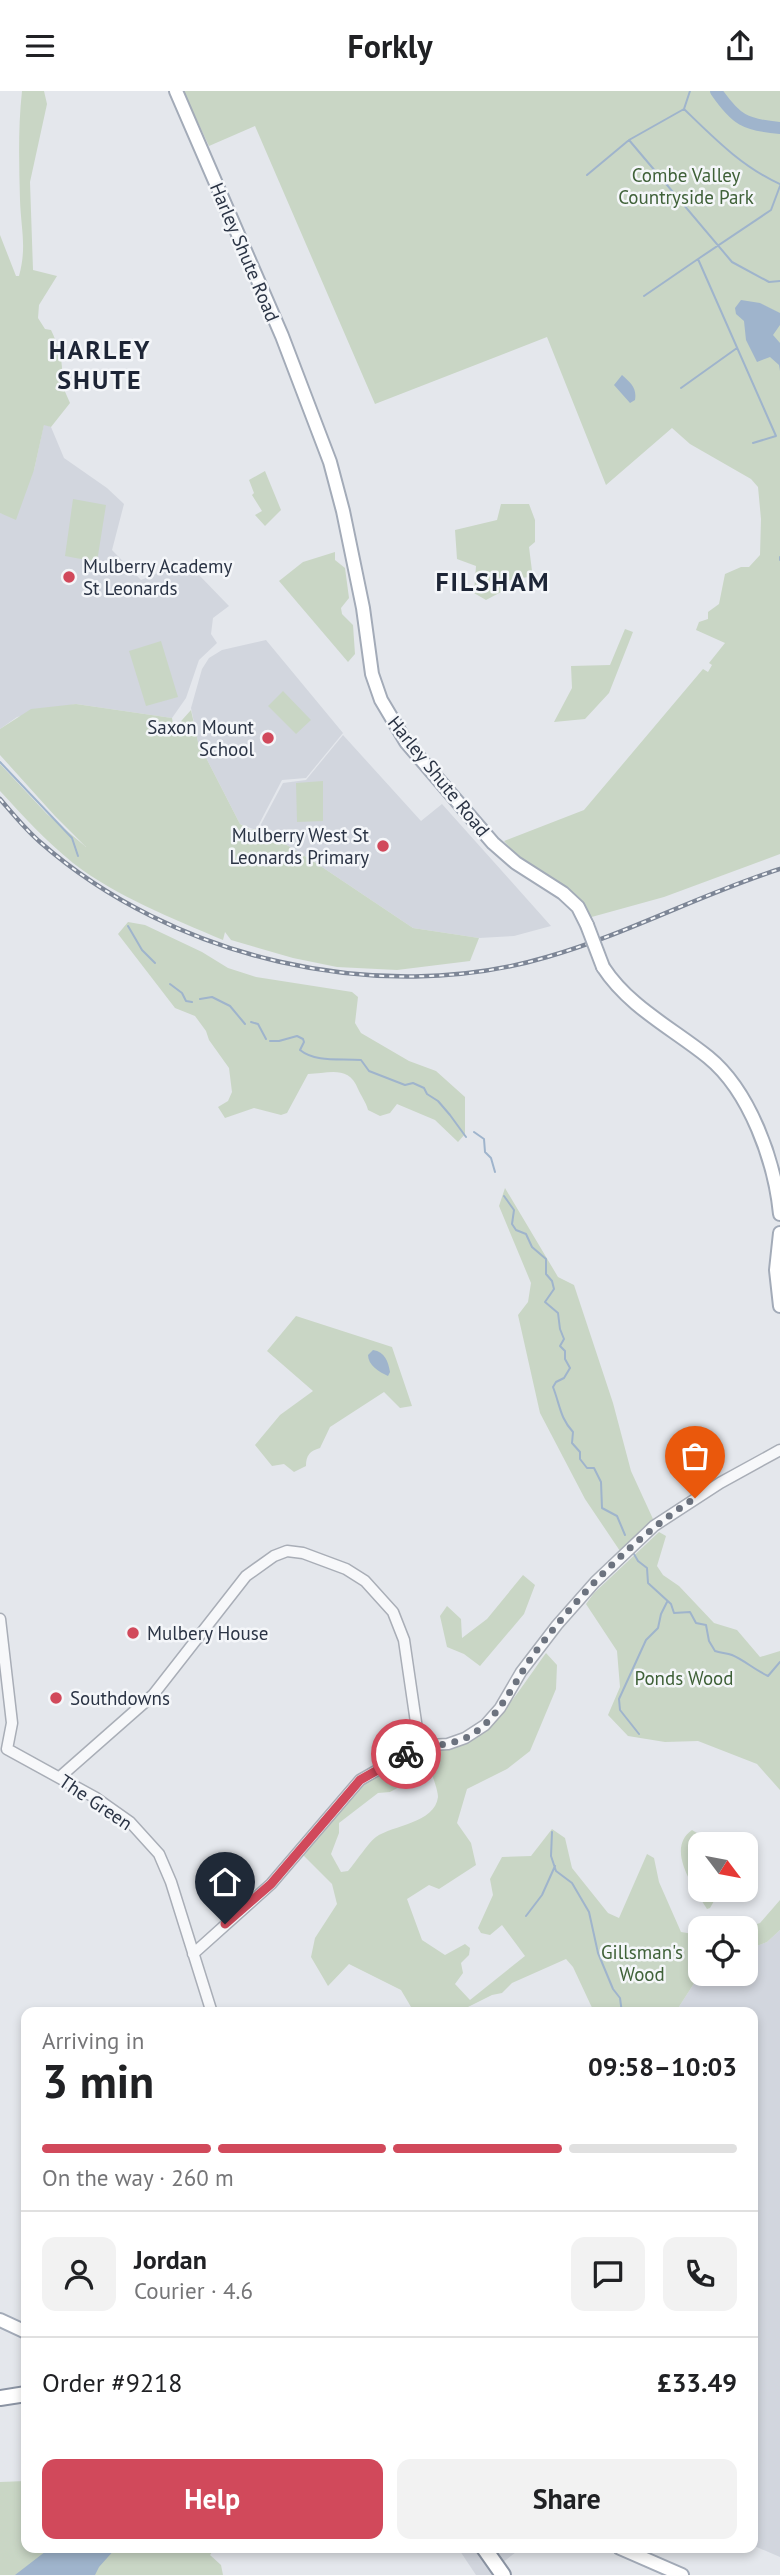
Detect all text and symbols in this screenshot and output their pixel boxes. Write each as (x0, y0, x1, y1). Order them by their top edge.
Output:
text: Forkly (347, 25, 433, 67)
icon: menu (21, 27, 59, 65)
icon: share (721, 27, 759, 65)
park label: Combe Valley Countryside Park (618, 163, 754, 209)
street label: Harley Shute Road (205, 179, 285, 325)
district label: HARLEY SHUTE (49, 333, 151, 396)
place label: Mulberry Academy St Leonards (83, 554, 232, 600)
district label: FILSHAM (435, 565, 551, 598)
marker: Mulberry Academy St Leonards (61, 569, 77, 585)
street label: Harley Shute Road (383, 711, 495, 841)
place label: Saxon Mount School (147, 715, 255, 761)
marker: Saxon Mount School (260, 730, 276, 746)
place label: Mulberry West St Leonards Primary (229, 823, 370, 869)
marker: Mulberry West St Leonards Primary (375, 838, 391, 854)
pin (665, 1426, 725, 1498)
icon: bag (676, 1437, 714, 1475)
place label: Mulbery House (147, 1621, 268, 1645)
marker: Mulbery House (125, 1625, 141, 1641)
park label: Ponds Wood (635, 1666, 733, 1690)
place label: Southdowns (70, 1686, 170, 1710)
marker: Southdowns (48, 1690, 64, 1706)
courier (371, 1719, 441, 1789)
icon: bike (387, 1735, 425, 1773)
street label: The Green (55, 1769, 137, 1835)
north arrow (688, 1832, 758, 1902)
map controls (688, 1832, 758, 1986)
pin (195, 1852, 255, 1924)
icon: home (206, 1863, 244, 1901)
button: locate (688, 1916, 758, 1986)
park label: Gillsman's Wood (601, 1940, 683, 1986)
text: Arriving in (42, 2026, 144, 2055)
text: 09:58–10:03 (588, 2050, 737, 2083)
text: 3 min (42, 2051, 154, 2111)
text: On the way · 260 m (42, 2163, 234, 2192)
button: person (42, 2237, 116, 2311)
button: chat (571, 2237, 645, 2311)
button: phone (663, 2237, 737, 2311)
text: Jordan (134, 2243, 207, 2276)
text: Courier · 4.6 (134, 2276, 253, 2305)
text: Order #9218 (42, 2366, 182, 2399)
text: £33.49 (657, 2366, 737, 2399)
button: Help (42, 2459, 383, 2539)
button: Share (397, 2459, 737, 2539)

